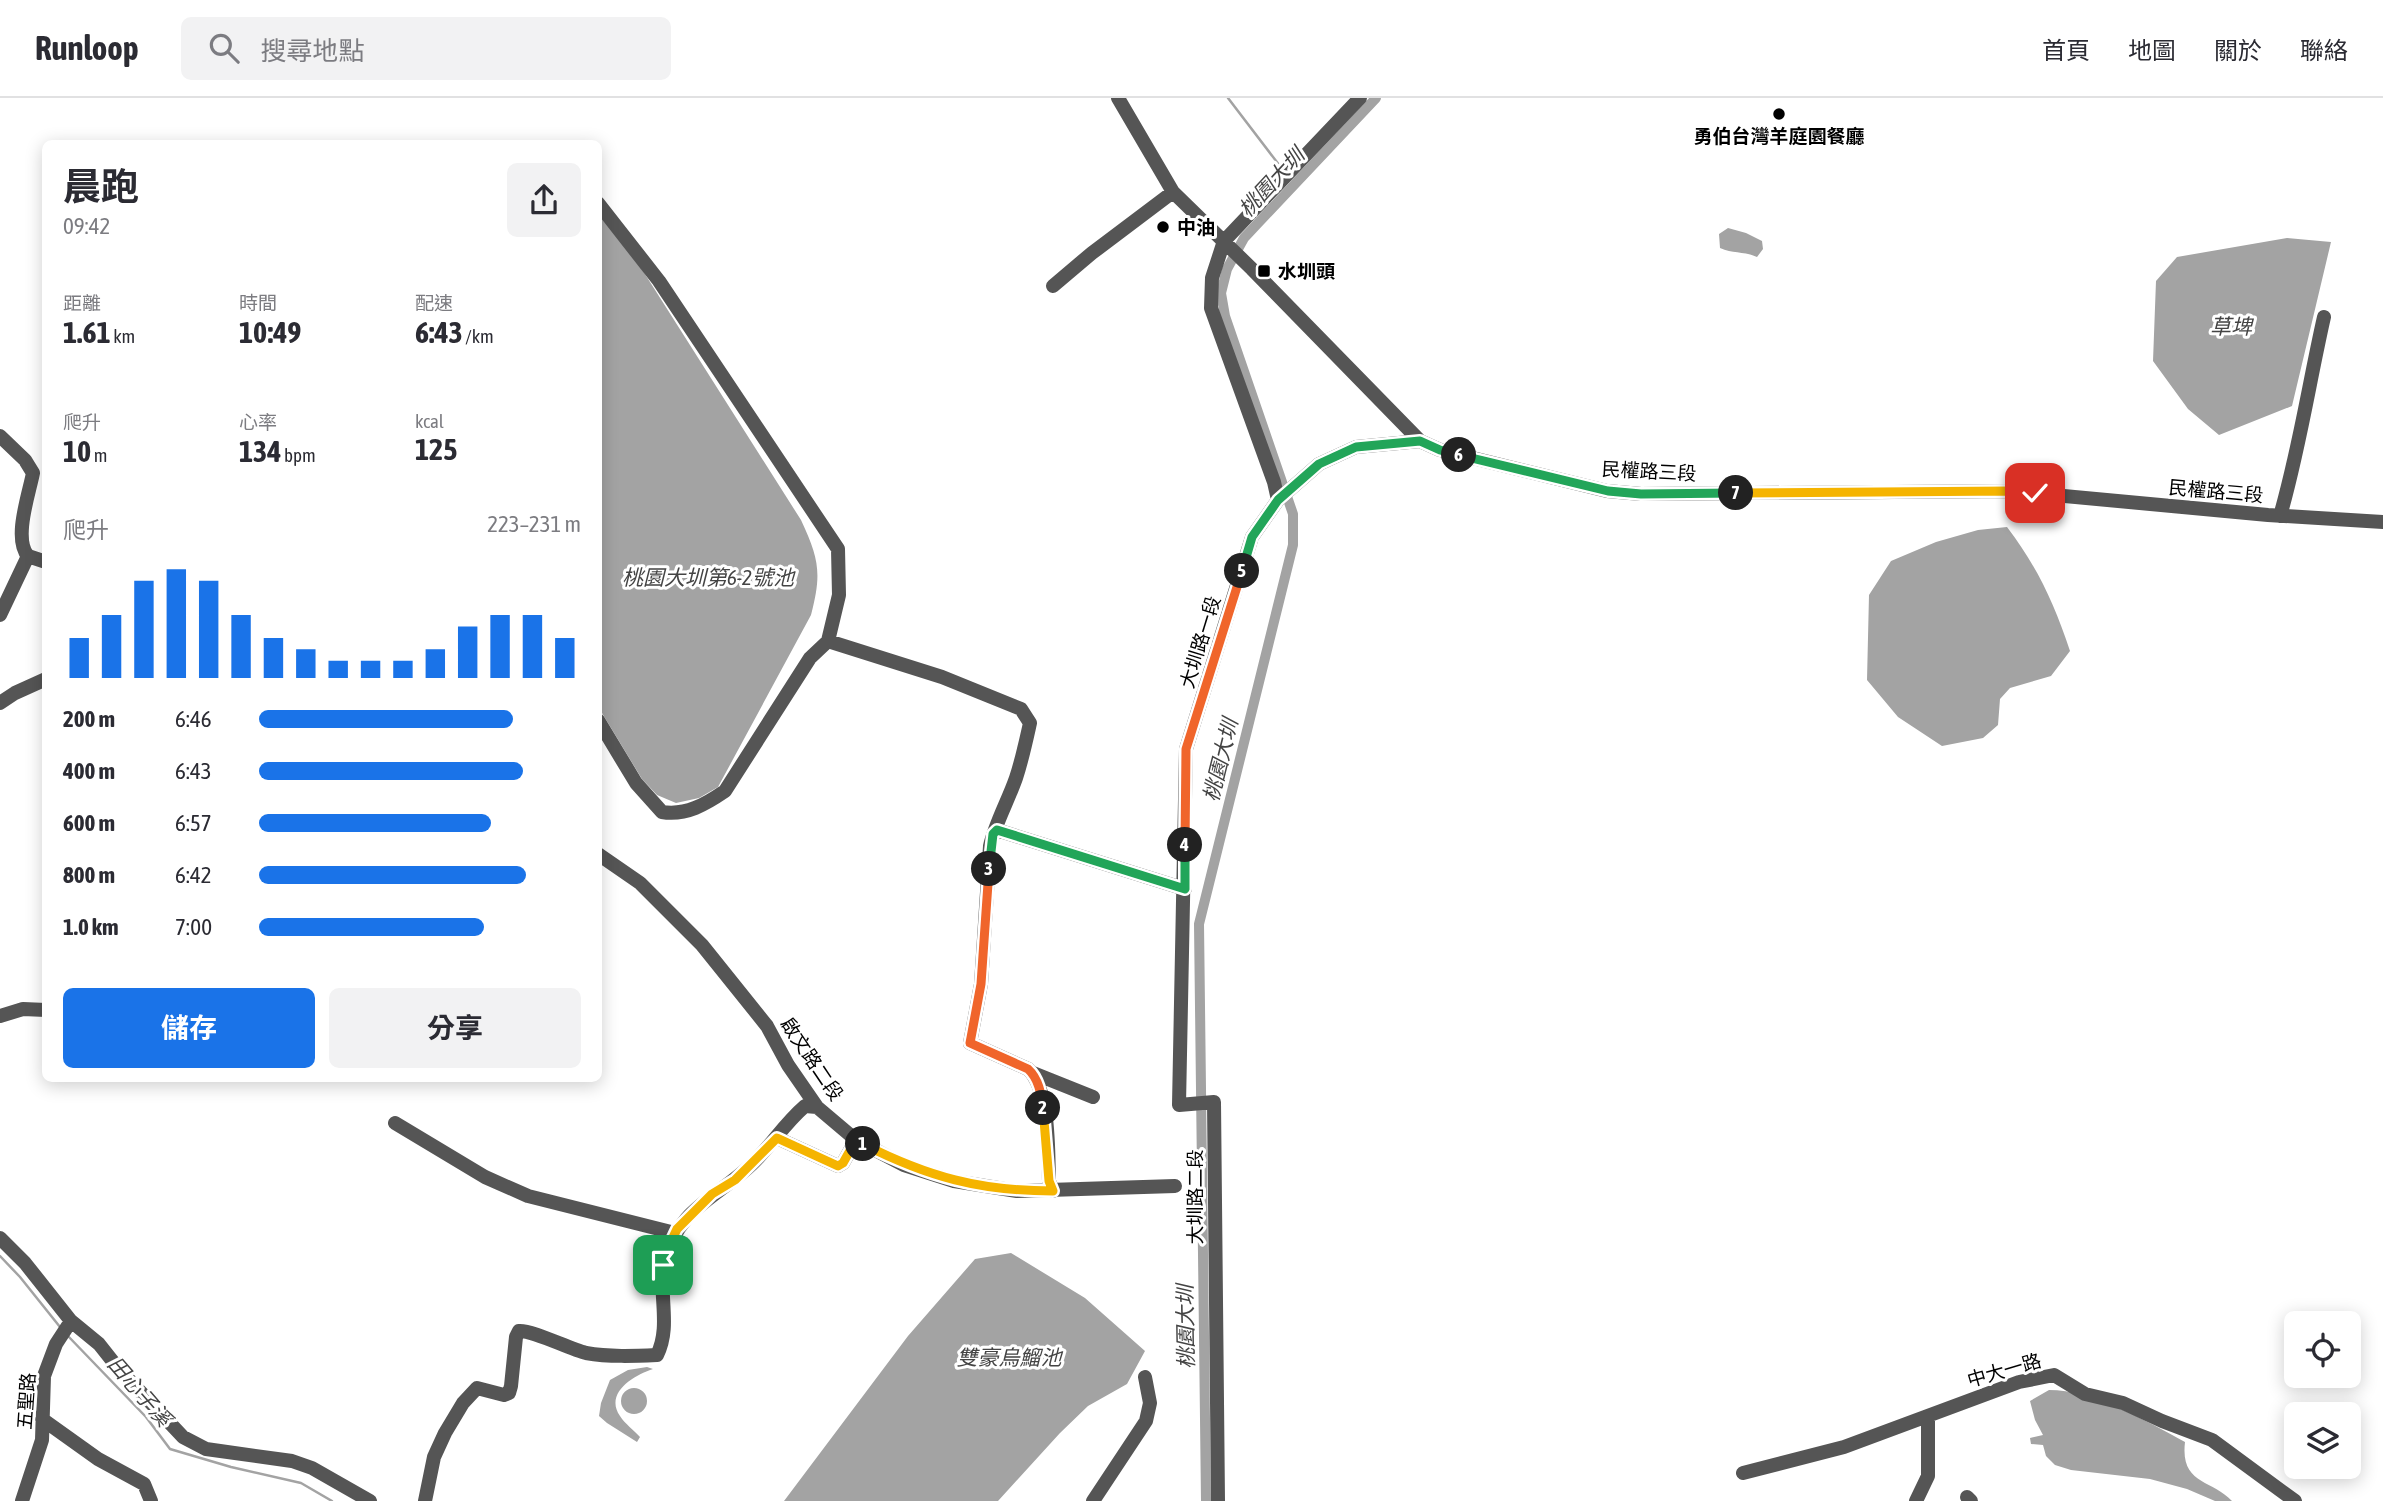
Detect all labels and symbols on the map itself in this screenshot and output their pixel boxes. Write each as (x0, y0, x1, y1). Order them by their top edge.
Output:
marker: 勇伯台灣羊庭園餐廳 (1771, 106, 1787, 122)
place label: 勇伯台灣羊庭園餐廳 (1693, 125, 1865, 147)
water label: 桃園大圳 (1234, 141, 1310, 221)
place label: 中油 (1177, 216, 1215, 238)
marker: 中油 (1155, 219, 1171, 235)
place label: 水圳頭 (1278, 260, 1335, 282)
marker: 水圳頭 (1256, 263, 1272, 279)
water label: 草埤 (2210, 314, 2255, 338)
pin: 6 (1442, 438, 1476, 472)
street label: 民權路三段 (1601, 458, 1697, 484)
pin (2005, 463, 2065, 523)
pin: 7 (1718, 476, 1754, 510)
street label: 民權路三段 (2168, 476, 2264, 506)
pin: 5 (1224, 554, 1260, 588)
water label: 桃園大圳第6-2號池 (622, 565, 796, 589)
street label: 大圳路一段 (1176, 593, 1224, 691)
water label: 桃園大圳 (1198, 713, 1243, 804)
pin: 4 (1168, 828, 1202, 862)
pin: 3 (972, 852, 1006, 886)
street label: 啟文路二段 (776, 1013, 848, 1105)
pin: 2 (1026, 1090, 1060, 1126)
pin: 1 (846, 1126, 880, 1162)
street label: 大圳路二段 (1184, 1149, 1206, 1245)
pin (633, 1235, 693, 1295)
water label: 桃園大圳 (1172, 1282, 1198, 1369)
water label: 雙豪烏鰡池 (957, 1345, 1063, 1369)
street label: 中大一路 (1964, 1349, 2044, 1391)
water label: 田心子溪 (103, 1351, 179, 1433)
street label: 五聖路 (13, 1372, 39, 1430)

